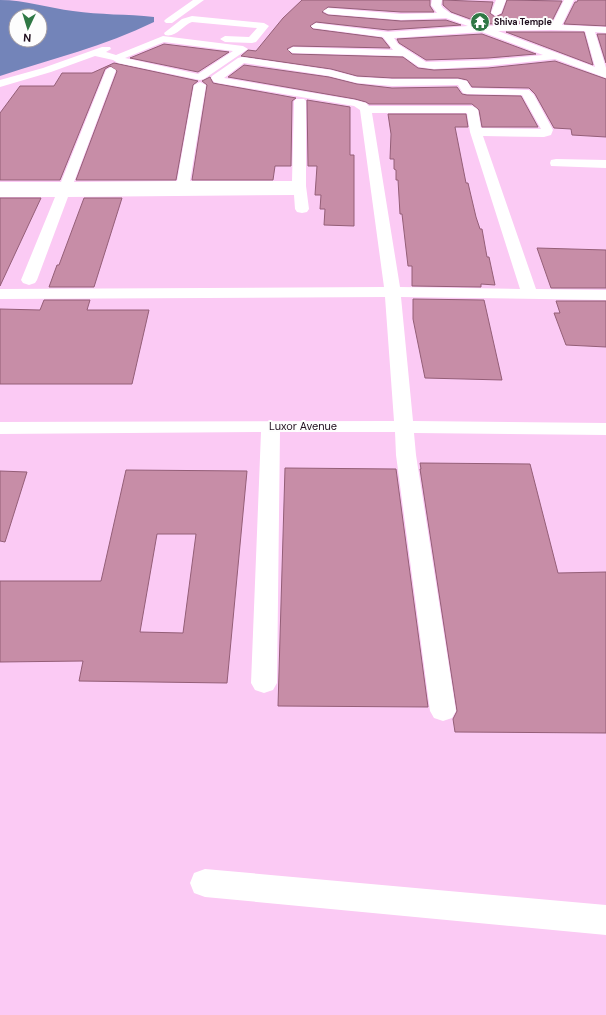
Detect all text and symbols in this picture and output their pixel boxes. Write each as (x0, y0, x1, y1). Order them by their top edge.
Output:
north arrow (8, 8, 48, 48)
temple icon: Shiva Temple (469, 11, 491, 33)
place label: Shiva Temple (494, 16, 552, 28)
text: N (23, 31, 32, 45)
street label: Luxor Avenue (269, 419, 337, 433)

